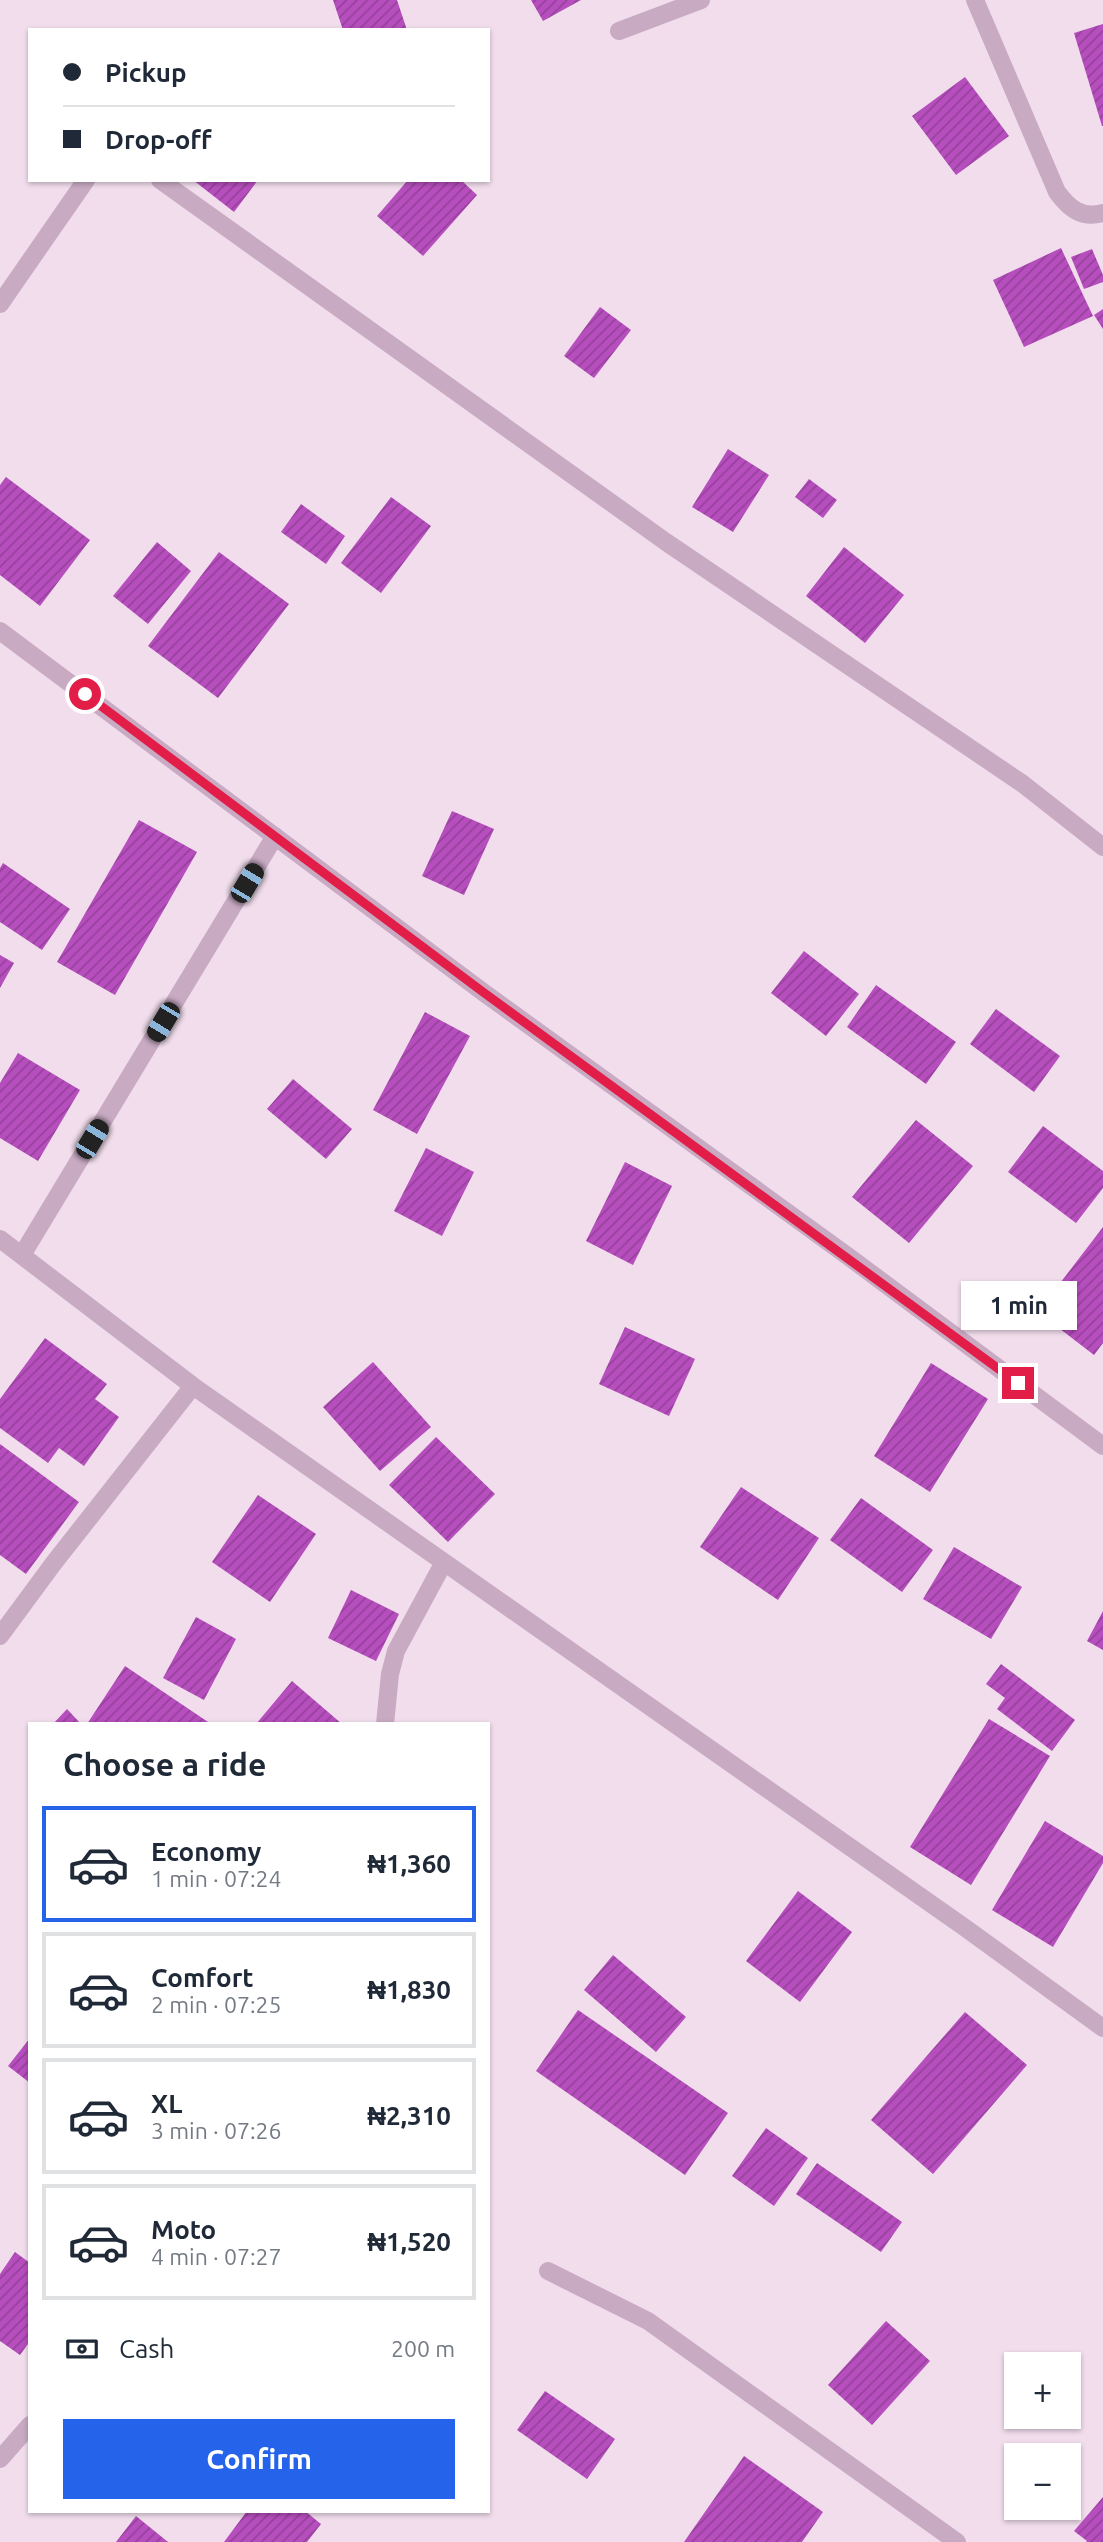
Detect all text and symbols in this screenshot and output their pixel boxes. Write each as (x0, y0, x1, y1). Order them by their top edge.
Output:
text: Pickup (105, 58, 187, 87)
text: Drop-off (105, 125, 212, 154)
route start (69, 678, 101, 710)
car (228, 860, 267, 906)
car (144, 999, 183, 1045)
car (73, 1116, 112, 1162)
callout: 1 min (960, 1282, 1076, 1330)
text: 1 min (990, 1293, 1048, 1318)
route end (1002, 1367, 1034, 1399)
text: Choose a ride (63, 1746, 266, 1782)
icon: car (67, 1833, 130, 1896)
text: Economy (151, 1837, 261, 1866)
text: ₦1,360 (367, 1849, 451, 1878)
text: 1 min · 07:24 (151, 1866, 282, 1891)
icon: car (67, 1959, 130, 2022)
text: Comfort (151, 1963, 254, 1992)
text: ₦1,830 (367, 1975, 451, 2004)
text: 2 min · 07:25 (151, 1992, 282, 2017)
icon: car (67, 2085, 130, 2148)
text: XL (151, 2089, 182, 2118)
text: ₦2,310 (367, 2101, 451, 2130)
text: 3 min · 07:26 (151, 2118, 282, 2143)
icon: car (67, 2211, 130, 2274)
text: Moto (151, 2215, 216, 2244)
text: ₦1,520 (367, 2227, 451, 2256)
text: 4 min · 07:27 (151, 2244, 282, 2269)
icon: cash (63, 2330, 101, 2368)
text: Cash (119, 2334, 174, 2363)
text: 200 m (391, 2336, 455, 2361)
map controls (1004, 2352, 1081, 2520)
button: + (1004, 2352, 1081, 2429)
button: Confirm (63, 2419, 455, 2499)
button: − (1004, 2443, 1081, 2520)

